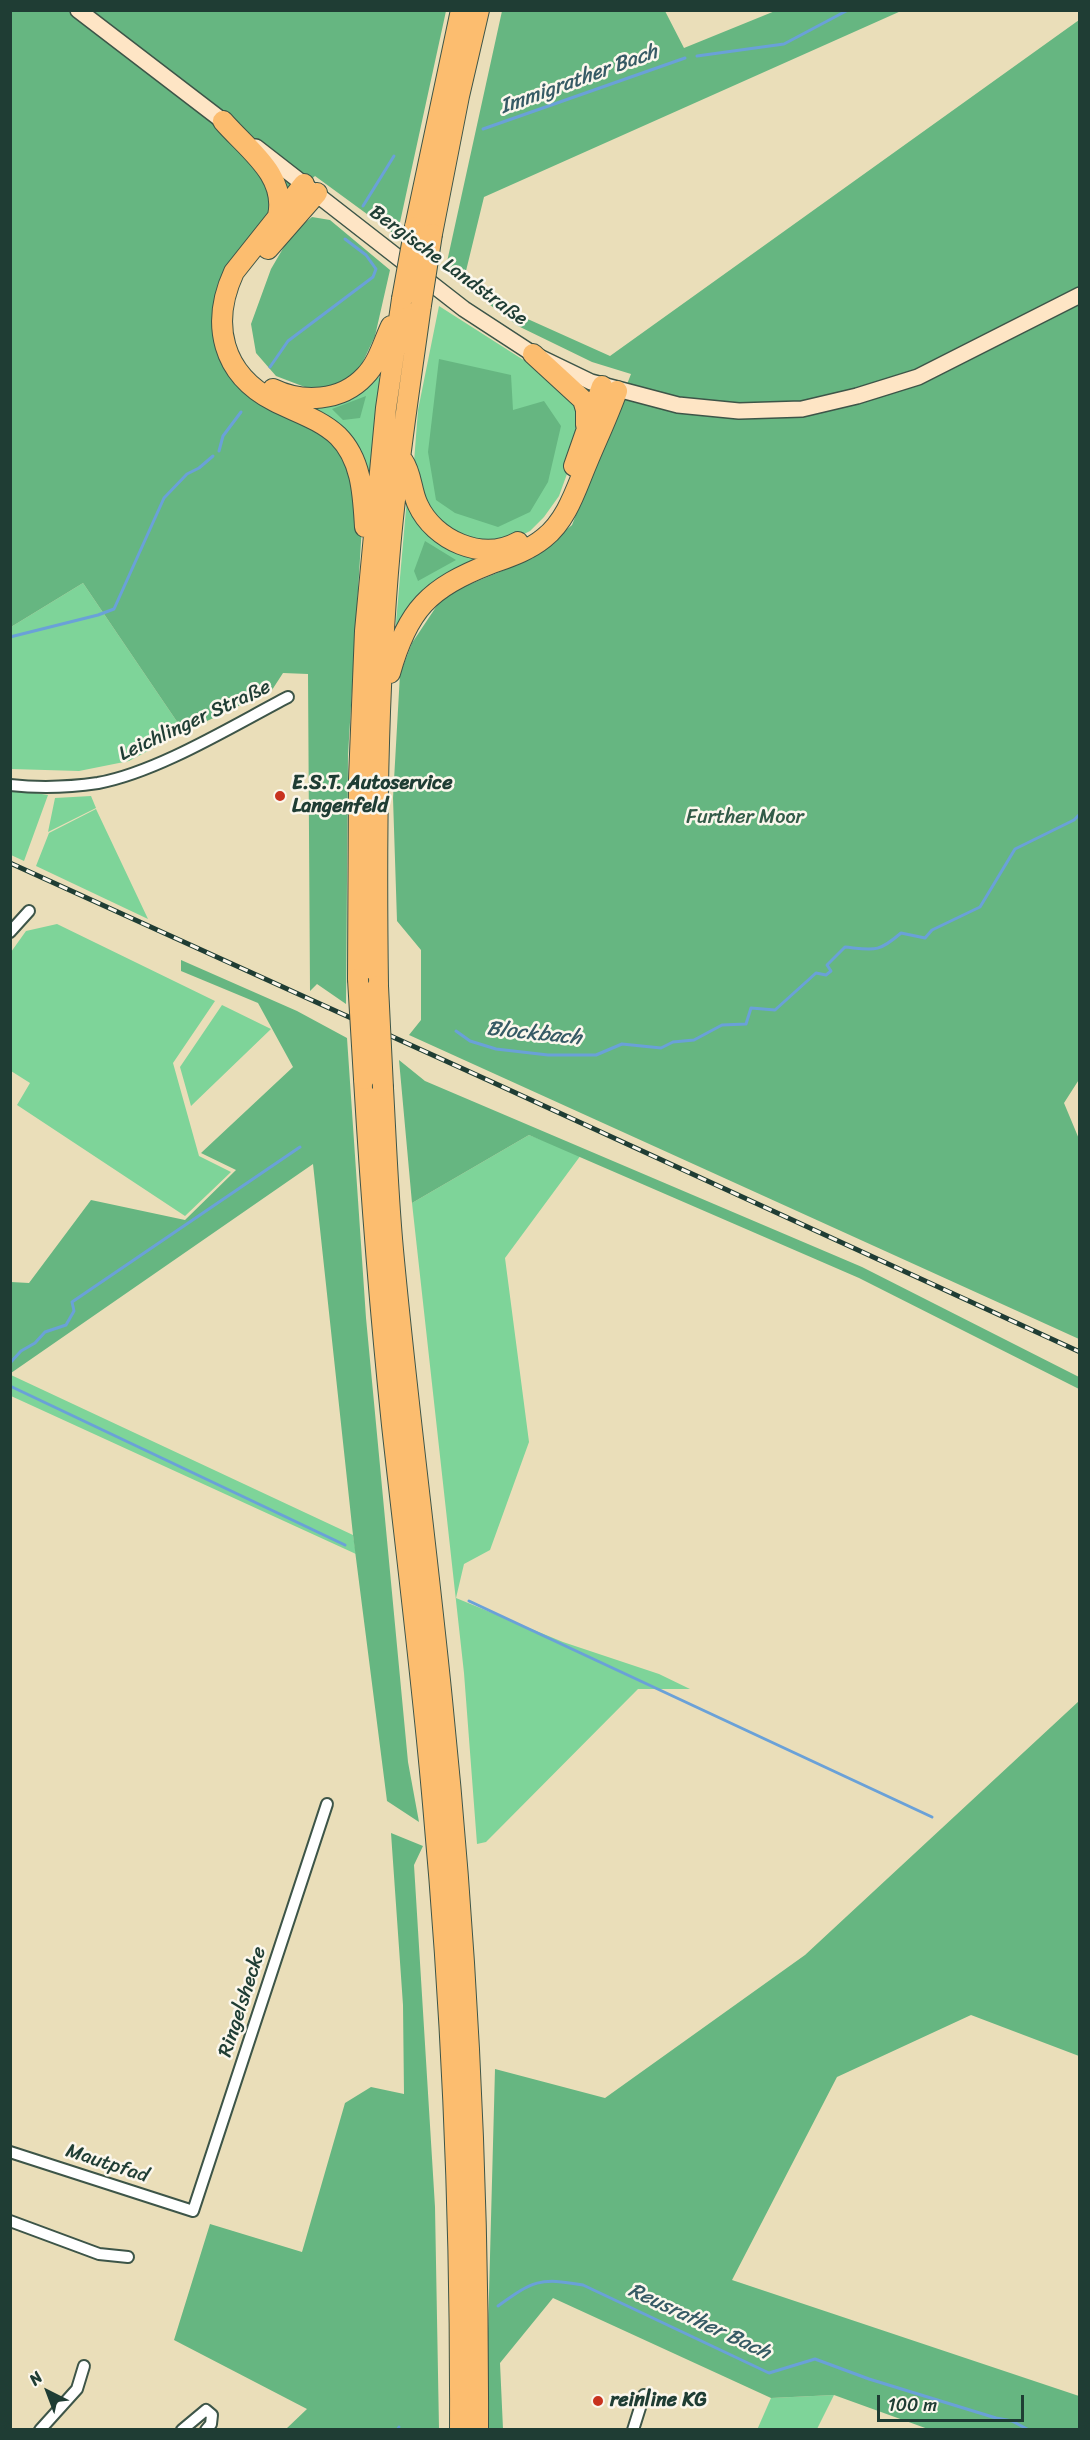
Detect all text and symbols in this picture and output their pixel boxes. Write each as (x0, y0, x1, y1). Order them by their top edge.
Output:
water label: Immigrather Bach (497, 40, 661, 120)
street label: Bergische Landstraße (364, 201, 532, 331)
street label: Leichlinger Straße (115, 675, 275, 767)
place label: E.S.T. Autoservice Langenfeld (292, 772, 452, 819)
marker: E.S.T. Autoservice Langenfeld (273, 789, 287, 803)
park label: Further Moor (686, 806, 804, 830)
water label: Blockbach (485, 1016, 583, 1052)
street label: Ringelshecke (214, 1944, 272, 2060)
street label: Mautpfad (63, 2139, 151, 2189)
water label: Reusrather Bach (624, 2278, 774, 2366)
north arrow (18, 2362, 78, 2422)
text: N (22, 2364, 49, 2393)
scale bar (880, 2383, 1027, 2421)
place label: reinline KG (610, 2389, 707, 2413)
text: 100 m (888, 2389, 937, 2421)
marker: reinline KG (591, 2394, 605, 2408)

